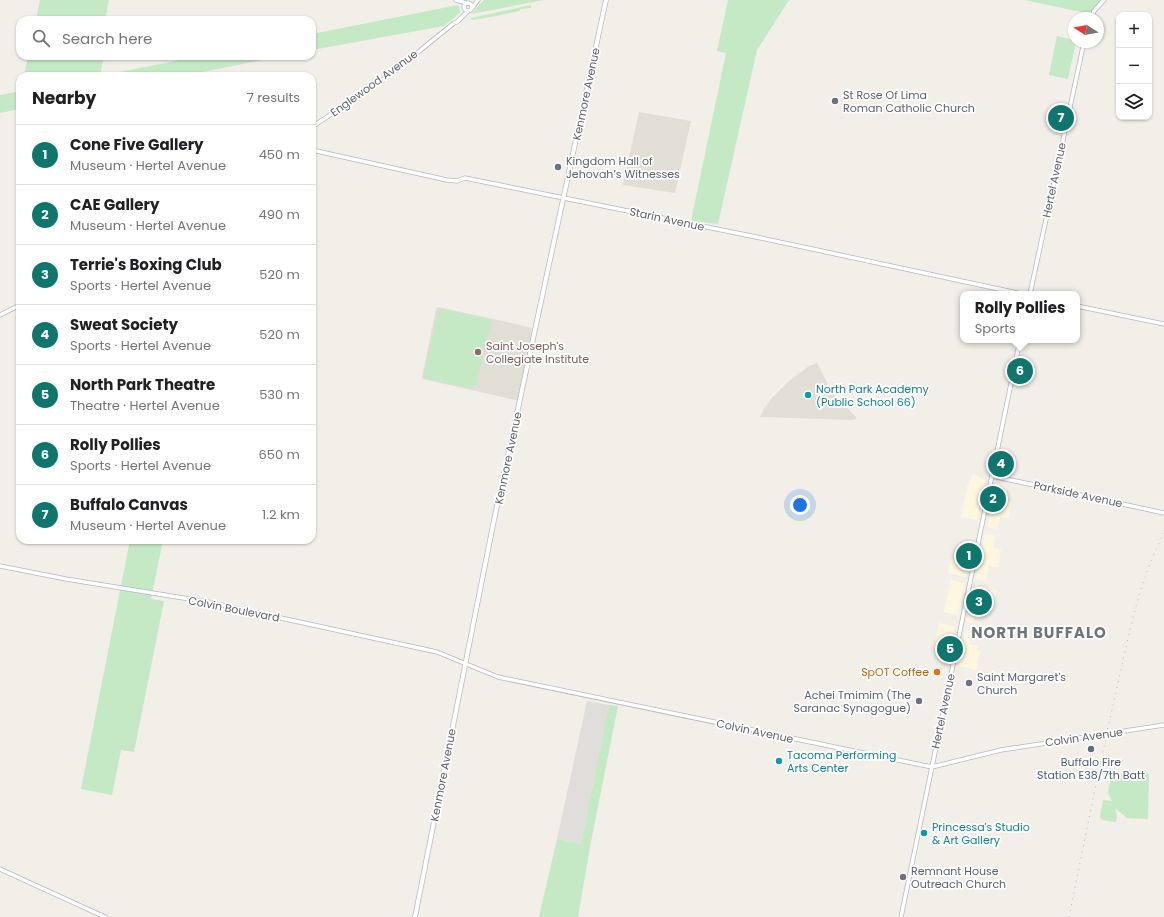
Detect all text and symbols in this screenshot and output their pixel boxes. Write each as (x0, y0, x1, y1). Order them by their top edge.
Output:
north arrow (1068, 12, 1104, 48)
map controls (1116, 12, 1152, 120)
button: + (1116, 12, 1152, 48)
search box (16, 16, 316, 60)
icon: search (30, 27, 52, 49)
text: Search here (62, 28, 152, 49)
street label: Englewood Avenue (327, 46, 421, 120)
street label: Kenmore Avenue (568, 46, 604, 142)
button: − (1116, 48, 1152, 84)
button: layers (1116, 84, 1152, 120)
text: Nearby (32, 86, 96, 110)
place label: St Rose Of Lima Roman Catholic Church (843, 87, 975, 116)
text: 7 results (247, 88, 300, 107)
marker: St Rose Of Lima Roman Catholic Church (830, 96, 840, 106)
pin: 7 (1048, 103, 1074, 133)
text: Cone Five Gallery (70, 134, 204, 155)
street label: Hertel Avenue (1038, 141, 1070, 219)
text: 1 (43, 145, 47, 164)
text: 450 m (259, 145, 300, 164)
place label: Kingdom Hall of Jehovah’s Witnesses (566, 153, 680, 182)
text: Museum · Hertel Avenue (70, 156, 226, 175)
marker: Kingdom Hall of Jehovah’s Witnesses (553, 162, 563, 172)
text: CAE Gallery (70, 194, 159, 215)
street label: Starin Avenue (628, 203, 706, 235)
text: 2 (41, 205, 49, 224)
text: 490 m (259, 205, 300, 224)
text: Museum · Hertel Avenue (70, 216, 226, 235)
text: Terrie's Boxing Club (70, 254, 222, 275)
text: 3 (41, 265, 49, 284)
text: 520 m (259, 265, 300, 284)
text: Sports · Hertel Avenue (70, 276, 211, 295)
popup (960, 291, 1080, 343)
text: Rolly Pollies (975, 297, 1065, 318)
text: Sweat Society (70, 314, 178, 335)
text: Sports (975, 319, 1016, 338)
text: 4 (41, 325, 49, 344)
text: 520 m (259, 325, 300, 344)
text: Sports · Hertel Avenue (70, 336, 211, 355)
place label: Saint Joseph's Collegiate Institute (486, 338, 589, 367)
marker: Saint Joseph's Collegiate Institute (473, 347, 483, 357)
pin: 6 (1007, 356, 1033, 386)
text: North Park Theatre (70, 374, 215, 395)
place label: North Park Academy (Public School 66) (816, 381, 929, 410)
text: 5 (41, 385, 49, 404)
text: 530 m (259, 385, 300, 404)
marker: North Park Academy (Public School 66) (803, 390, 813, 400)
text: Theatre · Hertel Avenue (70, 396, 220, 415)
street label: Kenmore Avenue (490, 410, 526, 506)
text: Rolly Pollies (70, 434, 161, 455)
text: 6 (41, 445, 49, 464)
text: 650 m (259, 445, 300, 464)
pin: 4 (988, 449, 1014, 479)
text: Sports · Hertel Avenue (70, 456, 211, 475)
street label: Parkside Avenue (1032, 477, 1124, 511)
pin: 2 (980, 484, 1006, 514)
text: Buffalo Canvas (70, 494, 188, 515)
your location (790, 495, 810, 515)
text: 7 (42, 505, 48, 524)
text: 1.2 km (262, 505, 300, 524)
text: Museum · Hertel Avenue (70, 516, 226, 535)
pin: 1 (956, 541, 982, 571)
pin: 3 (966, 587, 992, 617)
street label: Colvin Boulevard (187, 592, 281, 626)
district label: NORTH BUFFALO (971, 622, 1107, 643)
pin: 5 (937, 634, 963, 664)
place label: SpOT Coffee (861, 664, 929, 680)
marker: SpOT Coffee (932, 667, 942, 677)
place label: Saint Margaret's Church (977, 669, 1066, 698)
street label: Hertel Avenue (927, 672, 959, 750)
marker: Saint Margaret's Church (964, 678, 974, 688)
place label: Achei Tmimim (The Saranac Synagogue) (794, 687, 911, 716)
marker: Achei Tmimim (The Saranac Synagogue) (914, 696, 924, 706)
street label: Colvin Avenue (715, 715, 795, 747)
street label: Colvin Avenue (1044, 724, 1124, 750)
street label: Kenmore Avenue (426, 727, 460, 823)
marker: Buffalo Fire Station E38/7th Batt (1086, 744, 1096, 754)
place label: Tacoma Performing Arts Center (787, 747, 896, 776)
place label: Buffalo Fire Station E38/7th Batt (1037, 754, 1145, 783)
marker: Tacoma Performing Arts Center (774, 756, 784, 766)
place label: Princessa's Studio & Art Gallery (932, 819, 1030, 848)
marker: Princessa's Studio & Art Gallery (919, 828, 929, 838)
place label: Remnant House Outreach Church (911, 863, 1006, 892)
marker: Remnant House Outreach Church (898, 872, 908, 882)

